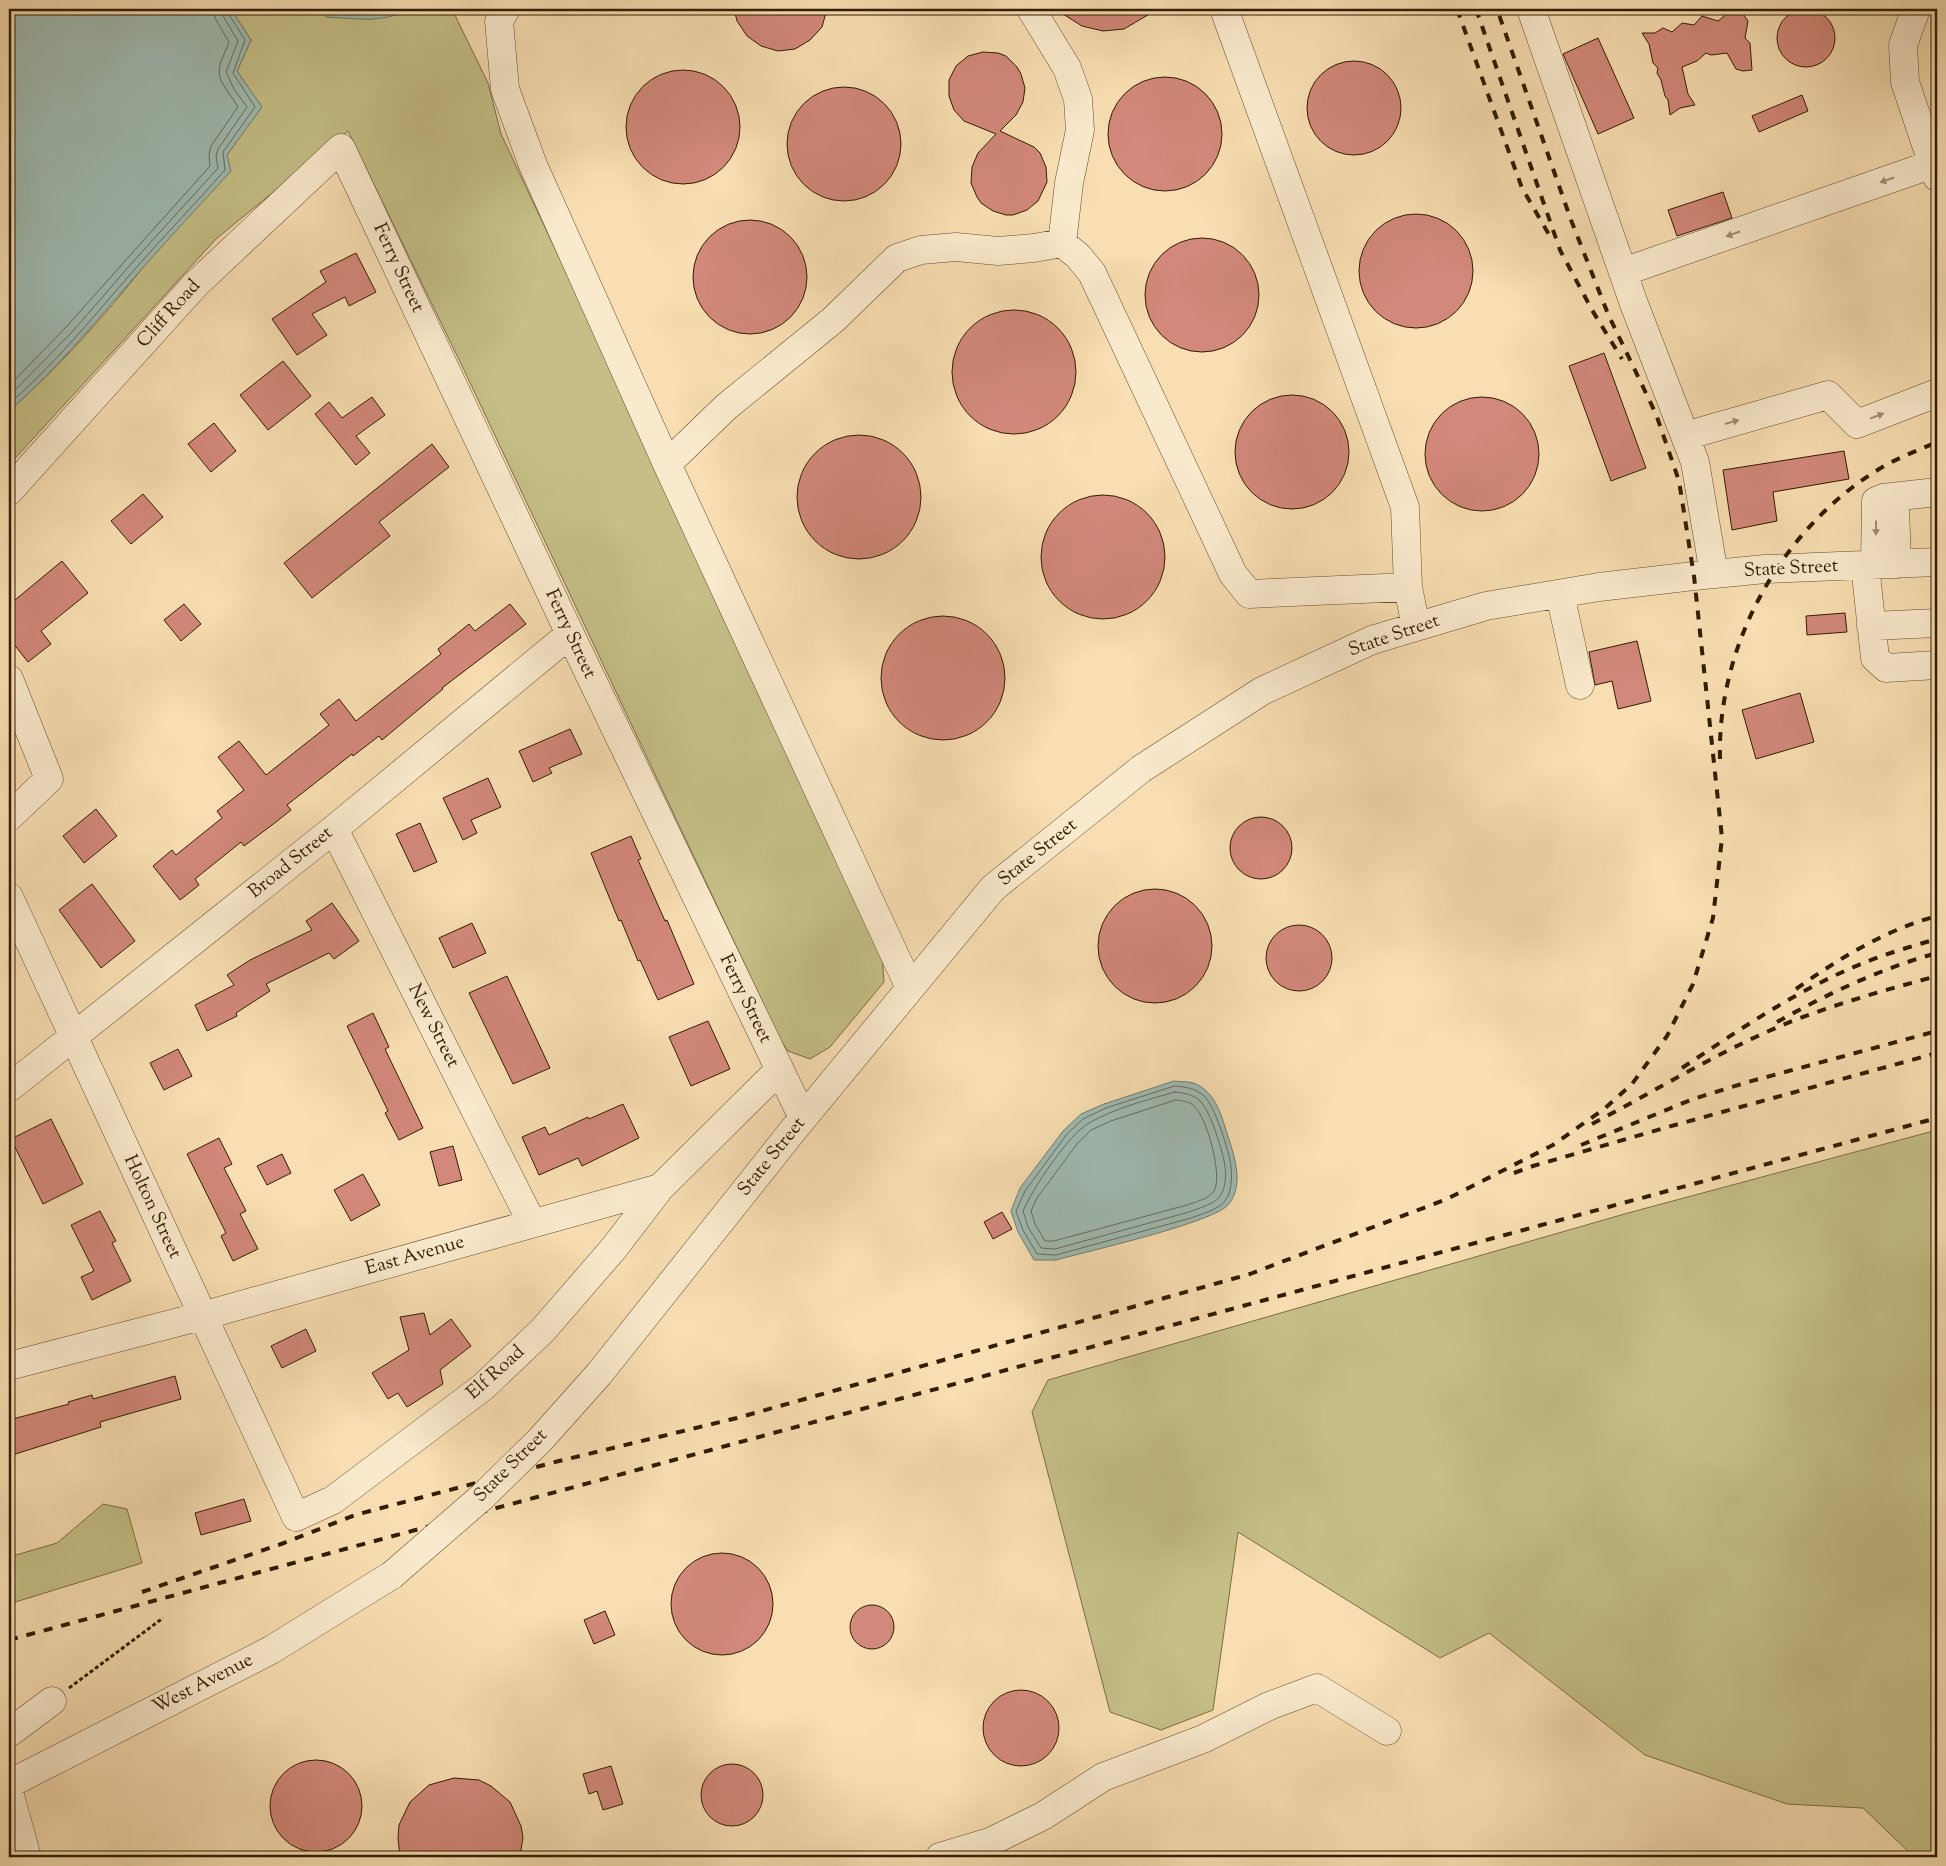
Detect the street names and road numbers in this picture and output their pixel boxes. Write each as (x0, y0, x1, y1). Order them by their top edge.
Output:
street label: Ferry Street (365, 219, 431, 318)
street label: Cliff Road (131, 273, 207, 354)
street label: State Street (1743, 553, 1840, 585)
street label: Ferry Street (537, 585, 603, 684)
street label: State Street (1345, 608, 1444, 664)
street label: State Street (993, 812, 1084, 893)
street label: Broad Street (243, 820, 339, 906)
street label: Ferry Street (712, 950, 778, 1048)
street label: New Street (400, 979, 466, 1073)
street label: State Street (732, 1111, 813, 1202)
street label: Holton Street (116, 1151, 188, 1264)
street label: East Avenue (362, 1229, 468, 1283)
street label: Elf Road (461, 1339, 531, 1406)
street label: State Street (468, 1423, 554, 1509)
street label: West Avenue (148, 1647, 258, 1721)

